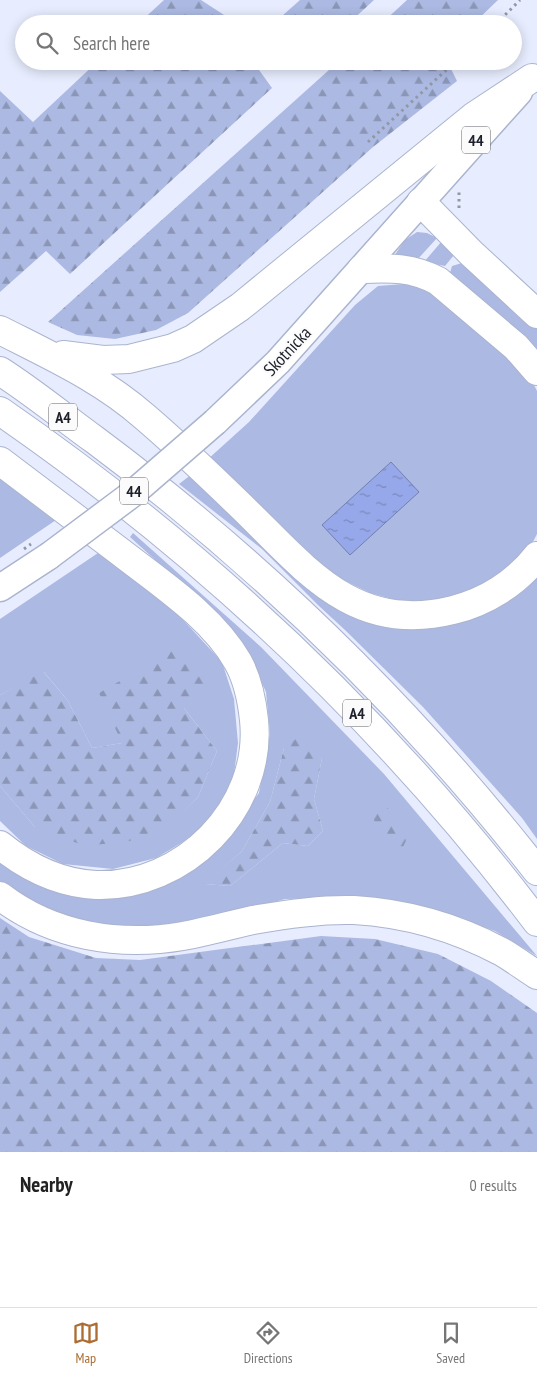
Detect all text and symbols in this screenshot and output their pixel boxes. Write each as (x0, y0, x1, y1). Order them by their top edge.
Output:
search box (15, 15, 522, 70)
icon: search (33, 29, 61, 57)
text: Search here (73, 31, 150, 55)
road number: 44 (462, 126, 490, 154)
street label: Skotnicka (258, 321, 316, 381)
road number: A4 (49, 404, 77, 431)
road number: 44 (120, 478, 148, 504)
road number: A4 (343, 700, 371, 726)
text: Nearby (20, 1171, 73, 1198)
text: 0 results (470, 1175, 517, 1195)
tab: Map (72, 1319, 100, 1367)
tab: Directions (244, 1319, 292, 1367)
tab: Saved (436, 1319, 465, 1367)

